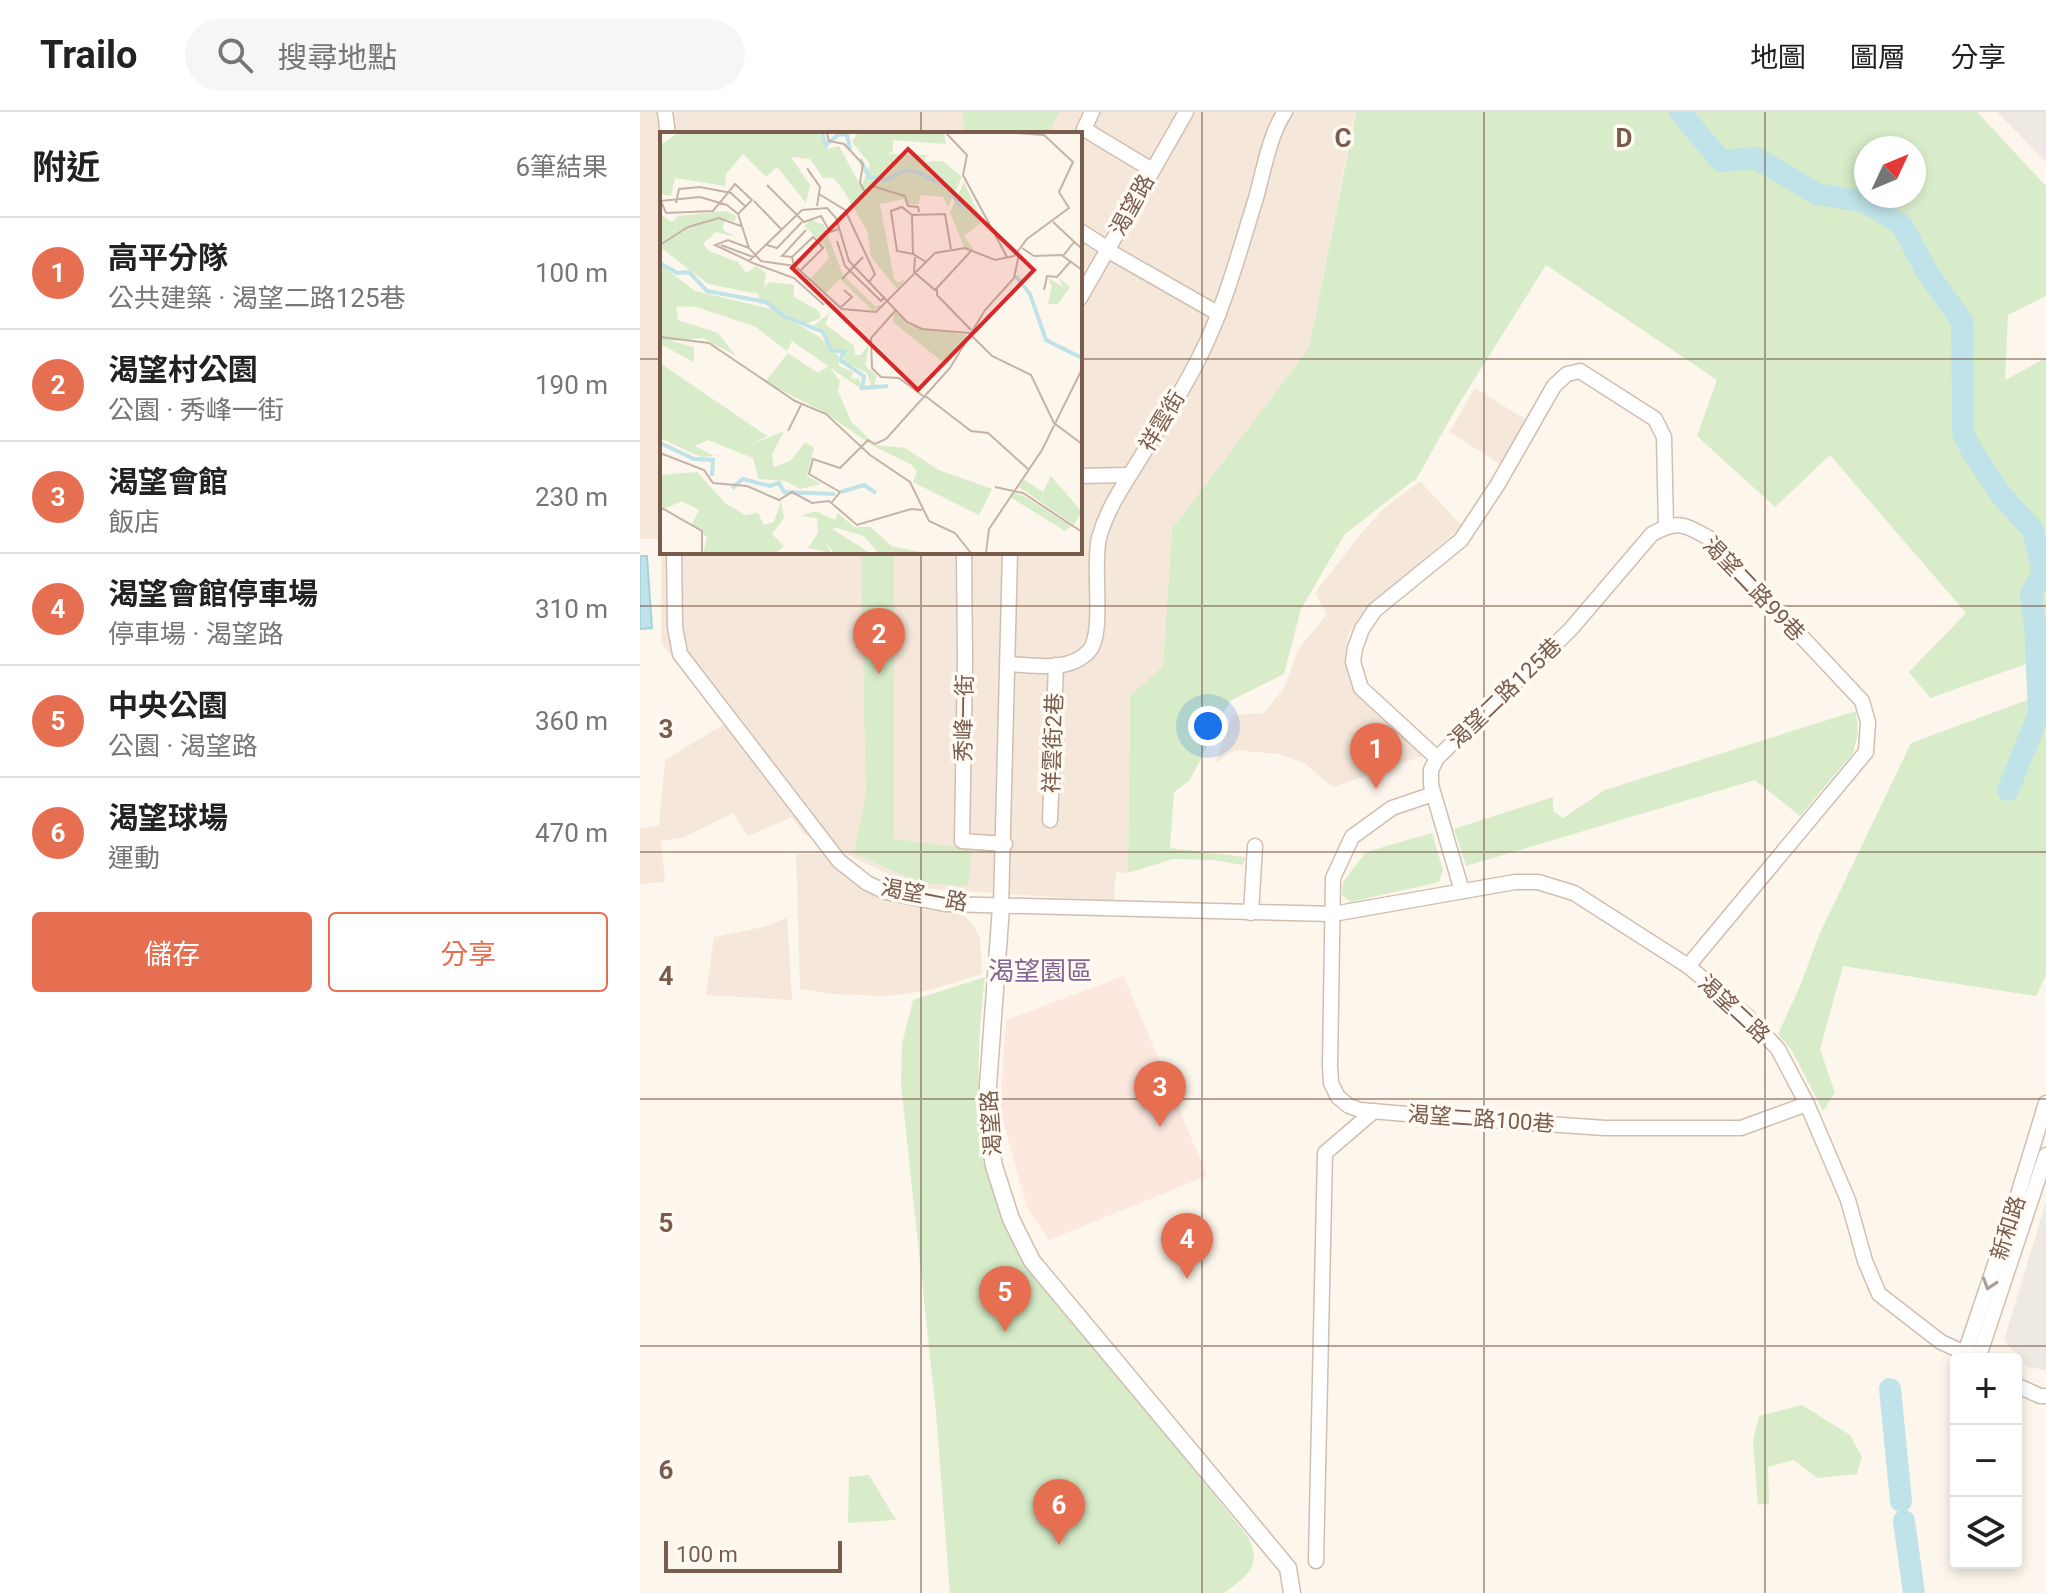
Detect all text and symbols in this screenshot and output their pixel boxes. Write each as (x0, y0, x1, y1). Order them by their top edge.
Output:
search box (185, 19, 745, 91)
text: Trailo (40, 33, 137, 77)
icon: search (213, 33, 257, 77)
text: 搜尋地點 (277, 40, 397, 75)
text: 地圖 (1750, 41, 1806, 74)
text: 圖層 (1850, 41, 1906, 74)
text: 分享 (1950, 41, 2006, 74)
text: C (1334, 123, 1352, 153)
text: D (1616, 123, 1632, 153)
inset map (660, 132, 1082, 554)
north arrow (1854, 136, 1926, 208)
text: 附近 (32, 147, 100, 187)
text: 6筆結果 (515, 152, 608, 182)
street label: 渴望路 (1105, 170, 1159, 240)
text: 高平分隊 (108, 240, 228, 275)
text: 1 (51, 258, 65, 288)
text: 100 m (535, 258, 608, 288)
text: 公共建築 · 渴望二路125巷 (108, 283, 406, 313)
text: 渴望村公園 (108, 352, 258, 387)
text: 2 (51, 370, 65, 400)
text: 190 m (535, 370, 608, 400)
street label: 祥雲街 (1134, 386, 1190, 456)
text: 公園 · 秀峰一街 (108, 395, 284, 425)
text: 渴望會館 (108, 464, 228, 499)
text: 3 (51, 482, 65, 512)
text: 230 m (535, 482, 608, 512)
text: 飯店 (108, 507, 160, 537)
street label: 渴望二路99巷 (1698, 532, 1810, 646)
text: 渴望會館停車場 (108, 576, 318, 611)
text: 4 (51, 594, 65, 624)
text: 310 m (535, 594, 608, 624)
pin: 2 (853, 608, 905, 674)
text: 停車場 · 渴望路 (108, 619, 284, 649)
street label: 渴望二路125巷 (1443, 633, 1567, 753)
street label: 秀峰一街 (951, 674, 977, 762)
text: 中央公園 (108, 688, 228, 723)
street label: 祥雲街2巷 (1039, 692, 1067, 794)
text: 5 (51, 706, 65, 736)
text: 360 m (535, 706, 608, 736)
your location (1188, 706, 1228, 746)
text: 3 (659, 714, 673, 744)
pin: 1 (1350, 723, 1402, 789)
text: 公園 · 渴望路 (108, 731, 258, 761)
text: 渴望球場 (108, 800, 228, 835)
text: 6 (51, 818, 65, 848)
text: 470 m (535, 818, 608, 848)
text: 運動 (108, 843, 160, 873)
street label: 渴望一路 (878, 874, 970, 916)
button: 儲存 (32, 912, 312, 992)
button: 分享 (328, 912, 608, 992)
district label: 渴望園區 (988, 956, 1092, 986)
text: 4 (659, 961, 674, 991)
street label: 渴望二路 (1693, 970, 1775, 1048)
pin: 3 (1134, 1061, 1186, 1127)
street label: 渴望路 (976, 1089, 1006, 1157)
street label: 渴望二路100巷 (1407, 1101, 1555, 1137)
street label: 新和路 (1986, 1193, 2030, 1263)
text: 5 (659, 1208, 673, 1238)
pin: 4 (1161, 1213, 1213, 1279)
pin: 5 (979, 1266, 1031, 1332)
one-way arrow (1983, 1276, 1999, 1290)
map controls (1950, 1353, 2022, 1569)
button: + (1950, 1353, 2022, 1425)
button: − (1950, 1425, 2022, 1497)
text: 6 (659, 1455, 674, 1485)
pin: 6 (1033, 1479, 1085, 1545)
button: layers (1950, 1497, 2022, 1569)
scale bar (664, 1537, 842, 1573)
text: 100 m (676, 1542, 738, 1567)

